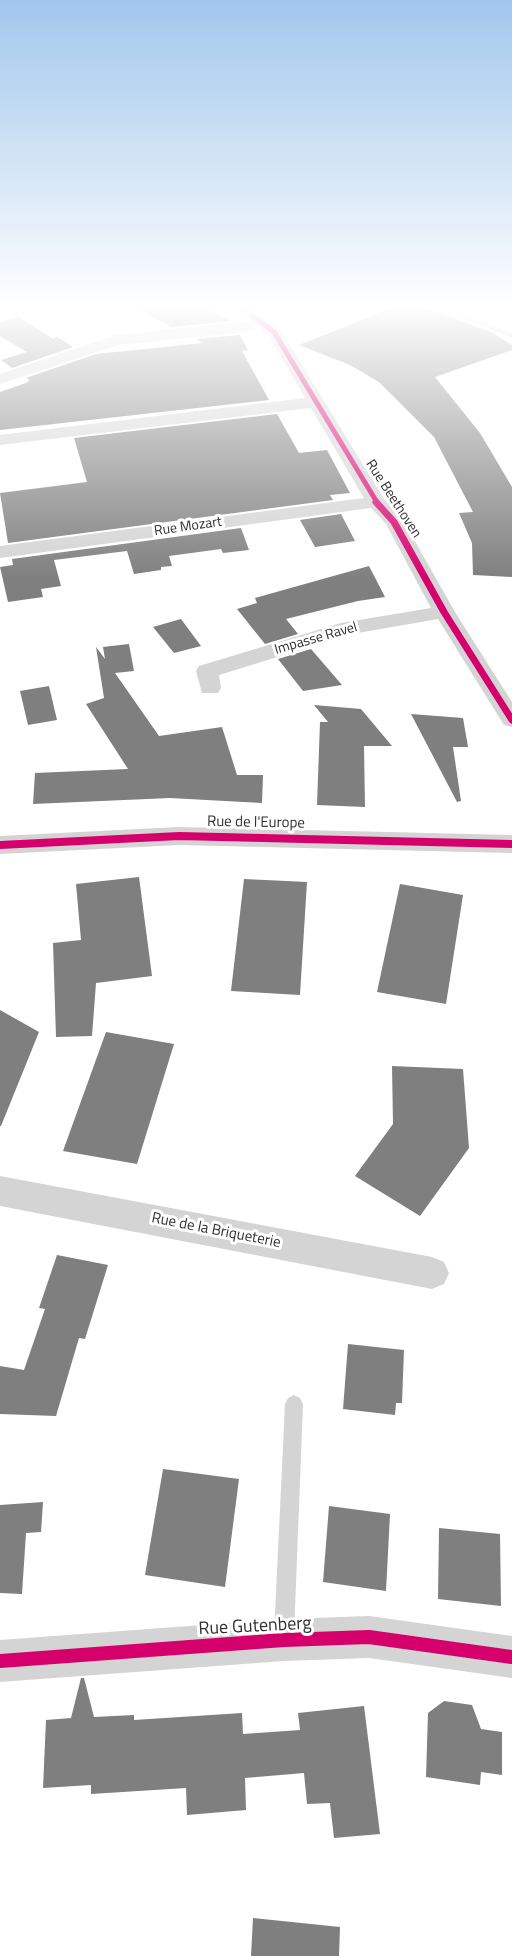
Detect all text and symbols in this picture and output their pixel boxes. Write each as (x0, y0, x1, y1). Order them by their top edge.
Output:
street label: Rue Beethoven (362, 457, 424, 541)
street label: Rue Mozart (153, 514, 223, 540)
street label: Impasse Ravel (273, 619, 359, 659)
street label: Rue de l'Europe (207, 813, 305, 833)
street label: Rue de la Briqueterie (150, 1210, 282, 1252)
street label: Rue Gutenberg (198, 1613, 312, 1641)

